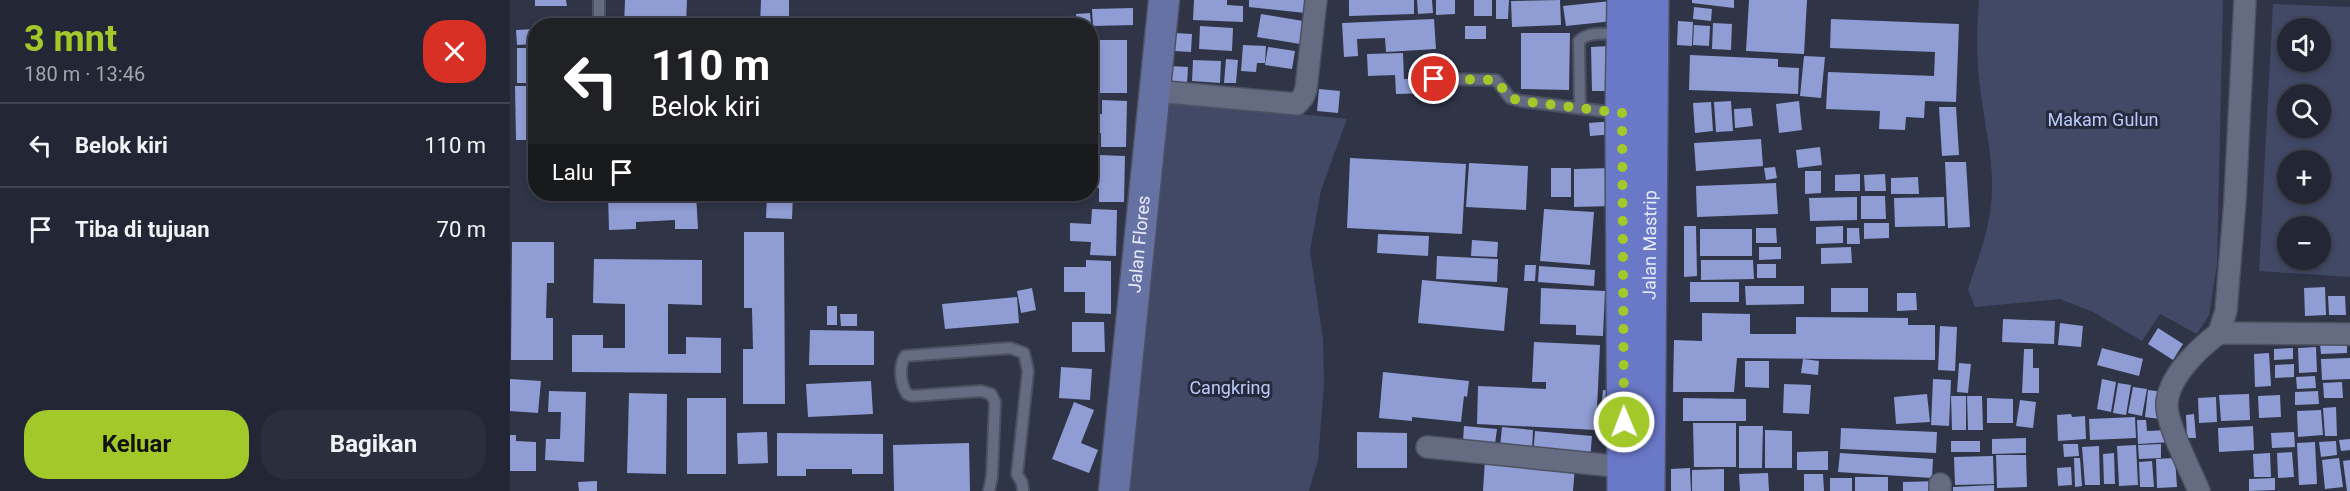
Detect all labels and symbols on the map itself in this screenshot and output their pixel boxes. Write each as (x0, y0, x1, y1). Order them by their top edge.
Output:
pin (1408, 53, 1459, 104)
park label: Makam Gulun (2047, 109, 2159, 130)
street label: Jalan Mastrip (1639, 190, 1660, 300)
street label: Jalan Flores (1123, 195, 1154, 294)
park label: Cangkring (1189, 377, 1271, 398)
position arrow (1592, 390, 1656, 454)

